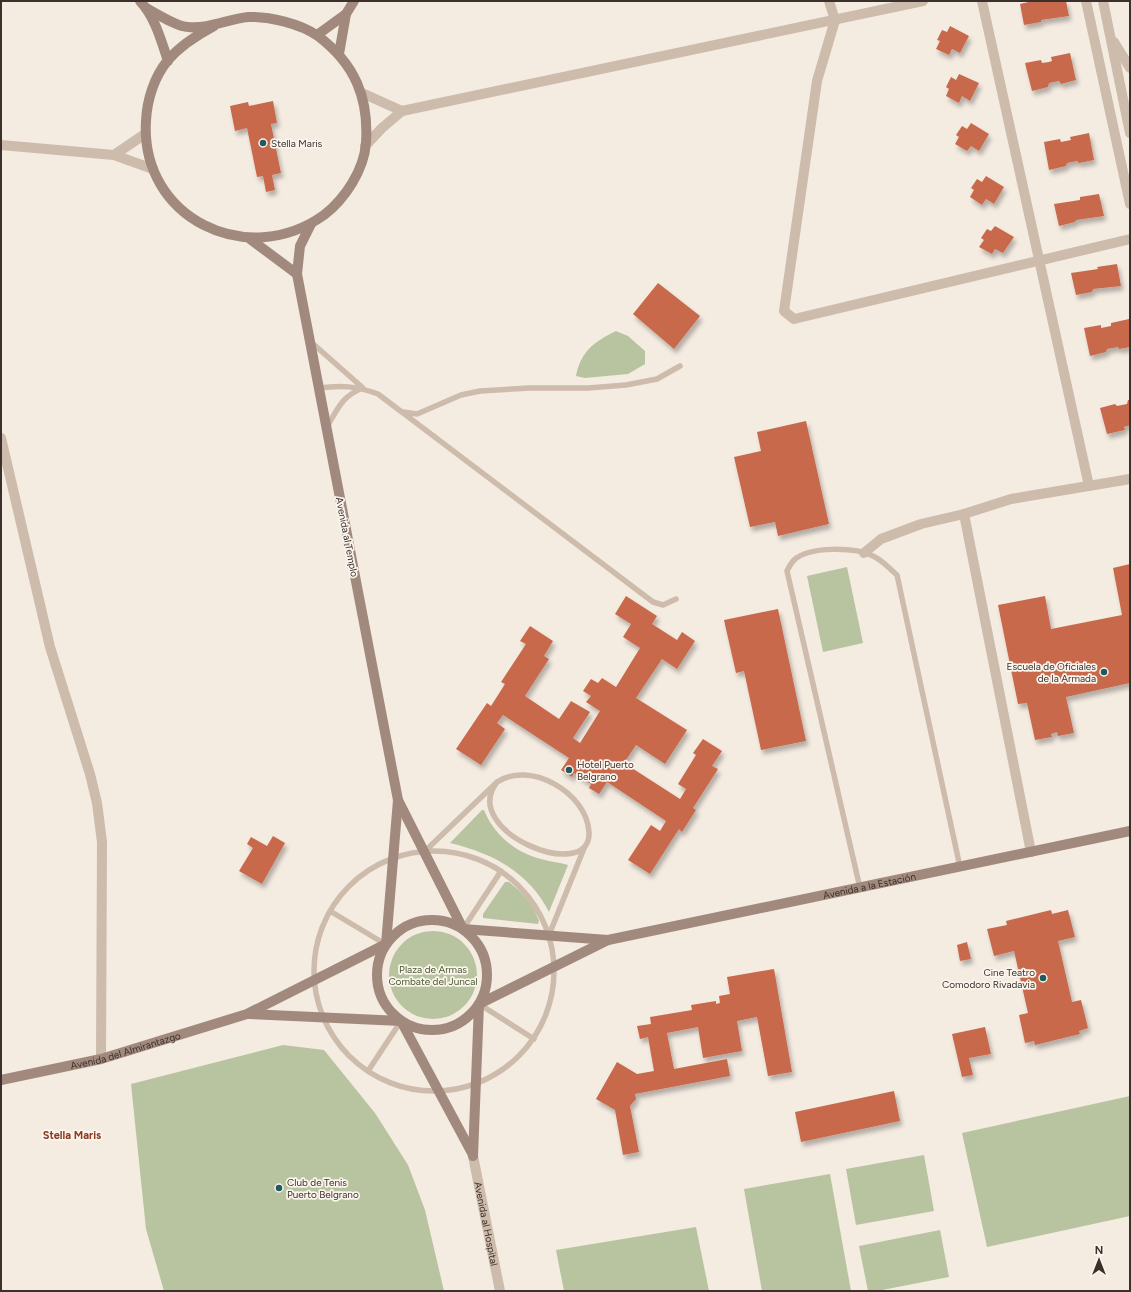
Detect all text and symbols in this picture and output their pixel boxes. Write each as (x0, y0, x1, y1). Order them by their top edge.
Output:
place label: Stella Maris (271, 137, 323, 150)
marker: Stella Maris (258, 138, 268, 148)
street label: Avenida al Templo (333, 496, 361, 578)
place label: Escuela de Oficiales de la Armada (1006, 660, 1096, 685)
marker: Escuela de Oficiales de la Armada (1099, 667, 1109, 677)
place label: Hotel Puerto Belgrano (577, 758, 634, 783)
marker: Hotel Puerto Belgrano (564, 765, 574, 775)
street label: Avenida a la Estación (822, 869, 917, 901)
park label: Plaza de Armas Combate del Juncal (388, 963, 478, 988)
place label: Cine Teatro Comodoro Rivadavia (942, 966, 1035, 991)
marker: Cine Teatro Comodoro Rivadavia (1038, 973, 1048, 983)
street label: Avenida del Almirantazgo (69, 1028, 182, 1072)
district label: Stella Maris (43, 1129, 101, 1142)
place label: Club de Tenis Puerto Belgrano (287, 1176, 359, 1201)
street label: Avenida al Hospital (472, 1180, 501, 1267)
marker: Club de Tenis Puerto Belgrano (274, 1183, 284, 1193)
north arrow (1079, 1240, 1119, 1280)
text: N (1095, 1244, 1103, 1257)

